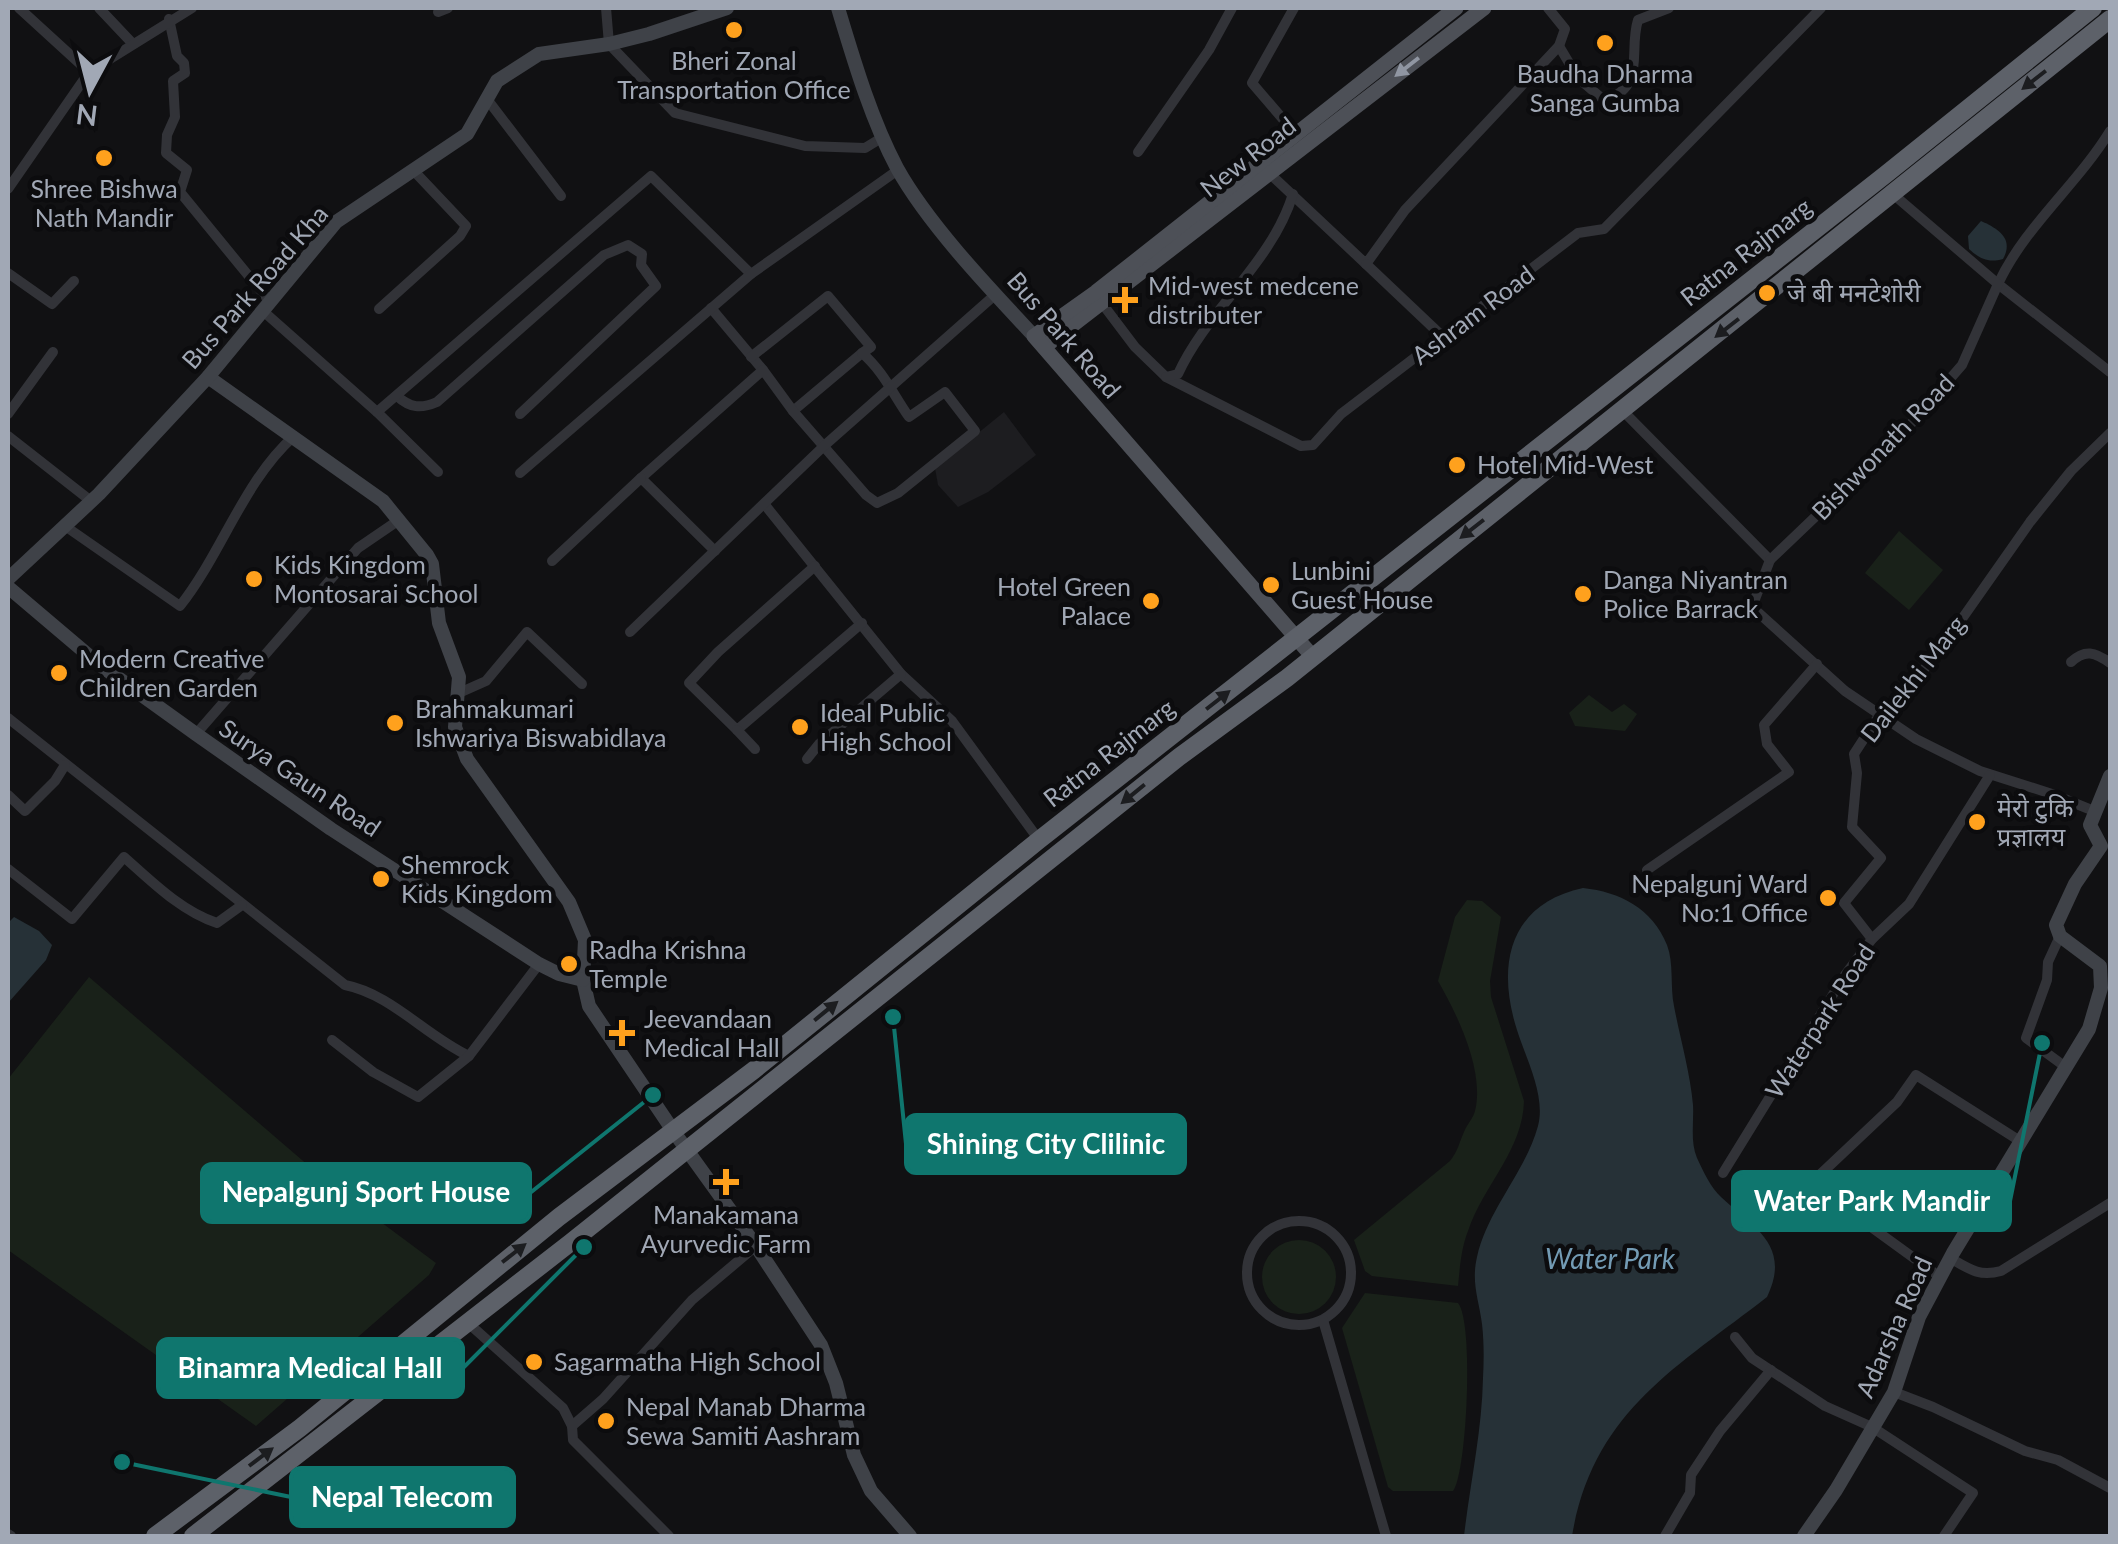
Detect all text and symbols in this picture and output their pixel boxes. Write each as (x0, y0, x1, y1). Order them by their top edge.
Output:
marker: Bheri Zonal Transportation Office (723, 19, 745, 41)
marker: Baudha Dharma Sanga Gumba (1594, 32, 1616, 54)
north arrow (40, 40, 140, 140)
place label: Bheri Zonal Transportation Office (617, 45, 851, 104)
one-way arrow (1394, 56, 1420, 77)
place label: Baudha Dharma Sanga Gumba (1517, 58, 1693, 117)
one-way arrow (2021, 69, 2047, 90)
text: N (74, 98, 100, 134)
street label: New Road (1194, 110, 1301, 203)
marker: Shree Bishwa Nath Mandir (93, 147, 115, 169)
place label: Shree Bishwa Nath Mandir (30, 173, 178, 232)
street label: Ratna Rajmarg (1674, 191, 1817, 312)
street label: Bus Park Road Kha (175, 198, 333, 374)
street label: Ashram Road (1405, 258, 1540, 370)
street label: Bus Park Road (1002, 265, 1128, 404)
place label: Mid-west medcene distributer (1148, 270, 1359, 329)
place label: जे बी मनटेशोरी (1787, 277, 1921, 307)
marker: जे बी मनटेशोरी (1756, 282, 1778, 304)
marker: Mid-west medcene distributer (1112, 287, 1138, 313)
one-way arrow (1715, 318, 1741, 339)
street label: Bishwonath Road (1805, 367, 1959, 526)
place label: Hotel Mid-West (1477, 449, 1653, 479)
marker: Hotel Mid-West (1446, 454, 1468, 476)
one-way arrow (1459, 519, 1485, 539)
place label: Kids Kingdom Montosarai School (274, 549, 478, 608)
place label: Lunbini Guest House (1291, 555, 1433, 614)
place label: Danga Niyantran Police Barrack (1603, 564, 1788, 623)
marker: Kids Kingdom Montosarai School (243, 568, 265, 590)
place label: Hotel Green Palace (997, 571, 1131, 630)
marker: Lunbini Guest House (1260, 574, 1282, 596)
marker: Danga Niyantran Police Barrack (1572, 583, 1594, 605)
marker: Hotel Green Palace (1140, 590, 1162, 612)
street label: Dailekhi Marg (1853, 609, 1971, 748)
place label: Modern Creative Children Garden (79, 643, 264, 702)
marker: Modern Creative Children Garden (48, 662, 70, 684)
one-way arrow (1205, 690, 1230, 711)
street label: Ratna Rajmarg (1037, 692, 1180, 813)
place label: Brahmakumari Ishwariya Biswabidlaya (415, 693, 667, 752)
place label: Ideal Public High School (820, 697, 952, 756)
street label: Surya Gaun Road (214, 712, 387, 842)
marker: Brahmakumari Ishwariya Biswabidlaya (384, 712, 406, 734)
marker: Ideal Public High School (789, 716, 811, 738)
one-way arrow (1120, 783, 1146, 804)
place label: मेराे टुकि प्रज्ञालय (1997, 792, 2074, 851)
marker: मेराे टुकि प्रज्ञालय (1966, 811, 1988, 833)
place label: Shemrock Kids Kingdom (401, 849, 553, 908)
marker: Shemrock Kids Kingdom (370, 868, 392, 890)
place label: Nepalgunj Ward No:1 Office (1631, 868, 1808, 927)
marker: Nepalgunj Ward No:1 Office (1817, 887, 1839, 909)
place label: Radha Krishna Temple (589, 934, 747, 993)
street label: Waterpark Road (1758, 938, 1880, 1103)
marker: Radha Krishna Temple (558, 953, 580, 975)
one-way arrow (813, 1001, 839, 1022)
place label: Jeevandaan Medical Hall (644, 1003, 780, 1062)
marker: Jeevandaan Medical Hall (609, 1020, 635, 1046)
callout: Shining City Clilinic (906, 1115, 1185, 1173)
text: Shining City Clilinic (927, 1126, 1166, 1160)
callout: Nepalgunj Sport House (202, 1164, 530, 1222)
marker: Manakamana Ayurvedic Farm (713, 1169, 739, 1195)
callout: Water Park Mandir (1733, 1172, 2010, 1230)
text: Nepalgunj Sport House (222, 1174, 510, 1208)
text: Water Park Mandir (1754, 1183, 1991, 1217)
place label: Manakamana Ayurvedic Farm (641, 1199, 811, 1258)
water label: Water Park (1545, 1241, 1676, 1275)
one-way arrow (501, 1243, 527, 1264)
street label: Adarsha Road (1849, 1251, 1938, 1402)
callout: Binamra Medical Hall (158, 1339, 463, 1397)
place label: Sagarmatha High School (554, 1346, 821, 1376)
text: Binamra Medical Hall (178, 1350, 442, 1384)
marker: Sagarmatha High School (523, 1351, 545, 1373)
place label: Nepal Manab Dharma Sewa Samiti Aashram (626, 1391, 866, 1450)
marker: Nepal Manab Dharma Sewa Samiti Aashram (595, 1410, 617, 1432)
one-way arrow (248, 1447, 274, 1467)
callout: Nepal Telecom (291, 1468, 514, 1526)
text: Nepal Telecom (311, 1479, 493, 1513)

